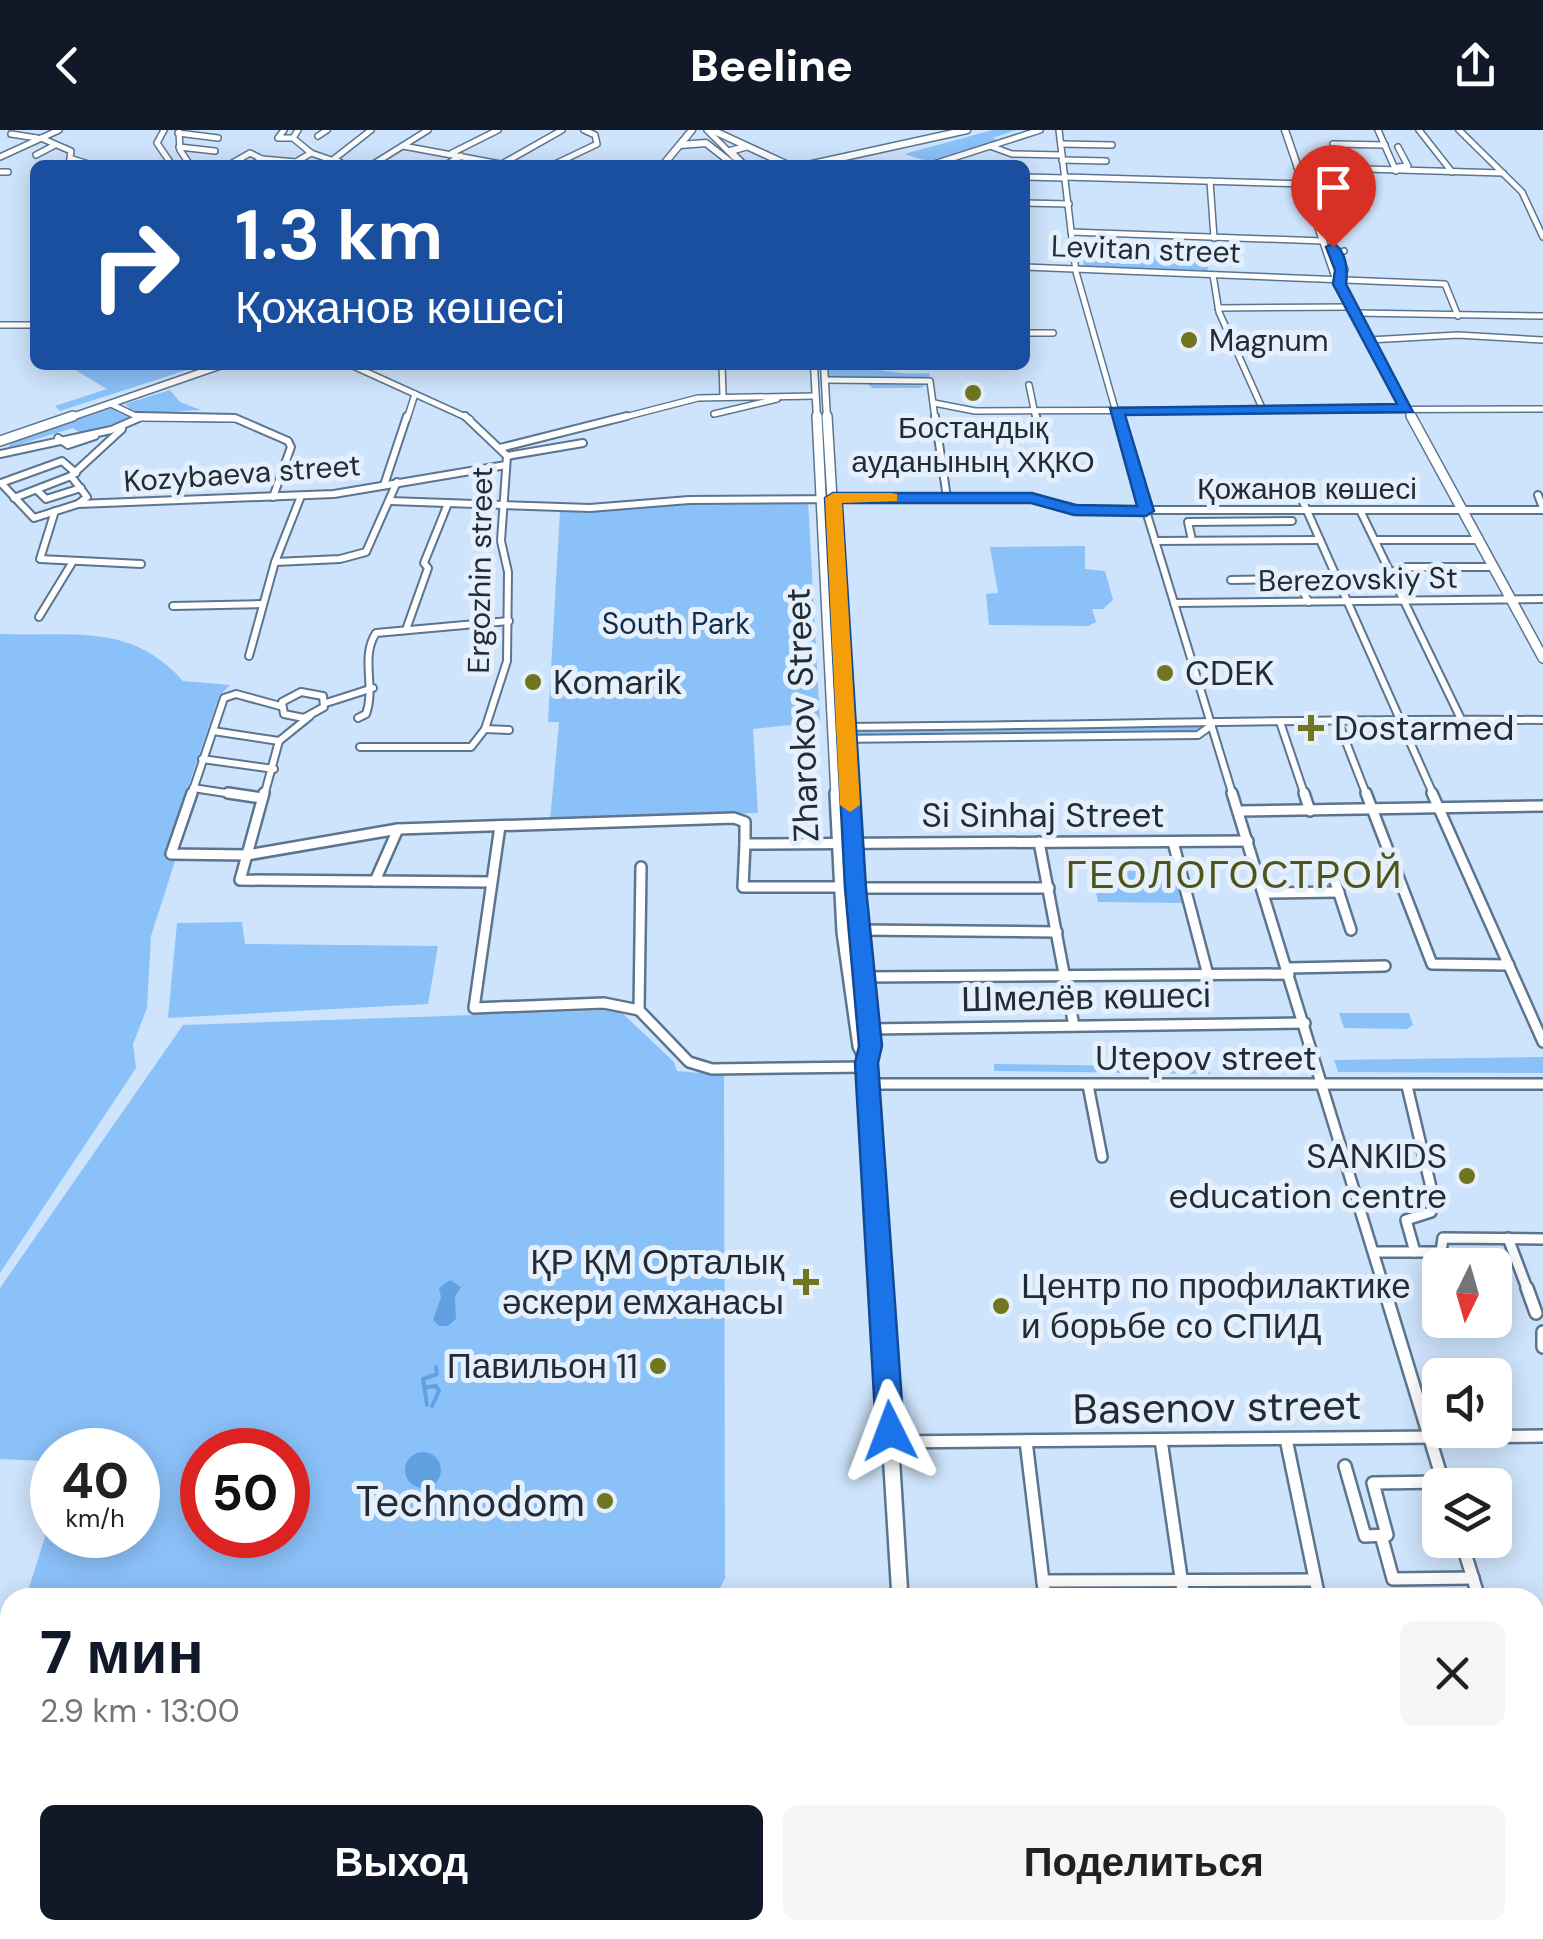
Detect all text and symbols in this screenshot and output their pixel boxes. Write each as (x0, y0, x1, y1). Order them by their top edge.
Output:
text: Beeline (690, 36, 853, 95)
icon: back (40, 38, 95, 93)
icon: share (1448, 38, 1503, 93)
pin (1291, 145, 1376, 248)
icon: arrive (1306, 160, 1361, 215)
text: 1.3 km (235, 190, 443, 281)
icon: right (70, 200, 200, 330)
street label: Levitan street (1050, 226, 1242, 272)
text: Қожанов көшесі (235, 278, 565, 337)
place label: Magnum (1209, 321, 1328, 360)
marker: Magnum (1178, 329, 1200, 351)
marker: Бостандық ауданының ХҚКО (962, 382, 984, 404)
place label: Бостандық ауданының ХҚКО (851, 408, 1095, 481)
street label: Kozybaeva street (122, 445, 362, 501)
street label: Ergozhin street (459, 466, 501, 674)
street label: Қожанов көшесі (1197, 469, 1417, 508)
street label: Berezovskiy St (1258, 558, 1458, 600)
street label: Zharokov Street (775, 587, 829, 843)
park label: South Park (602, 604, 750, 643)
place label: CDEK (1185, 650, 1274, 696)
place label: Komarik (553, 659, 683, 705)
marker: CDEK (1154, 662, 1176, 684)
marker: Komarik (522, 671, 544, 693)
place label: Dostarmed (1334, 705, 1514, 751)
marker: Dostarmed (1298, 715, 1324, 741)
street label: Si Sinhaj Street (922, 792, 1164, 838)
district label: ГЕОЛОГОСТРОЙ (1066, 850, 1404, 900)
street label: Шмелёв көшесі (961, 972, 1211, 1022)
street label: Utepov street (1095, 1035, 1317, 1081)
place label: SANKIDS education centre (1168, 1133, 1447, 1219)
marker: SANKIDS education centre (1456, 1165, 1478, 1187)
place label: ҚР ҚМ Орталық әскери емханасы (502, 1239, 785, 1325)
north arrow (1422, 1248, 1512, 1338)
map controls (1422, 1248, 1512, 1558)
place label: Центр по профилактике и борьбе со СПИД (1021, 1263, 1411, 1349)
marker: ҚР ҚМ Орталық әскери емханасы (793, 1269, 819, 1295)
marker: Центр по профилактике и борьбе со СПИД (990, 1295, 1012, 1317)
place label: Павильон 11 (447, 1343, 638, 1389)
marker: Павильон 11 (647, 1355, 669, 1377)
button: sound (1422, 1358, 1512, 1448)
street label: Basenov street (1072, 1377, 1362, 1437)
position arrow (838, 1379, 942, 1483)
speed limit sign: 50 (180, 1428, 310, 1558)
text: 40 (61, 1448, 129, 1514)
button: layers (1422, 1468, 1512, 1558)
place label: Technodom (356, 1474, 585, 1529)
marker: Technodom (594, 1490, 616, 1512)
text: km/h (65, 1502, 125, 1535)
text: 7 мин (40, 1613, 204, 1692)
button: close (1400, 1621, 1505, 1726)
text: 2.9 km · 13:00 (40, 1690, 240, 1732)
button: Выход (40, 1805, 763, 1920)
button: Поделиться (783, 1805, 1505, 1920)

